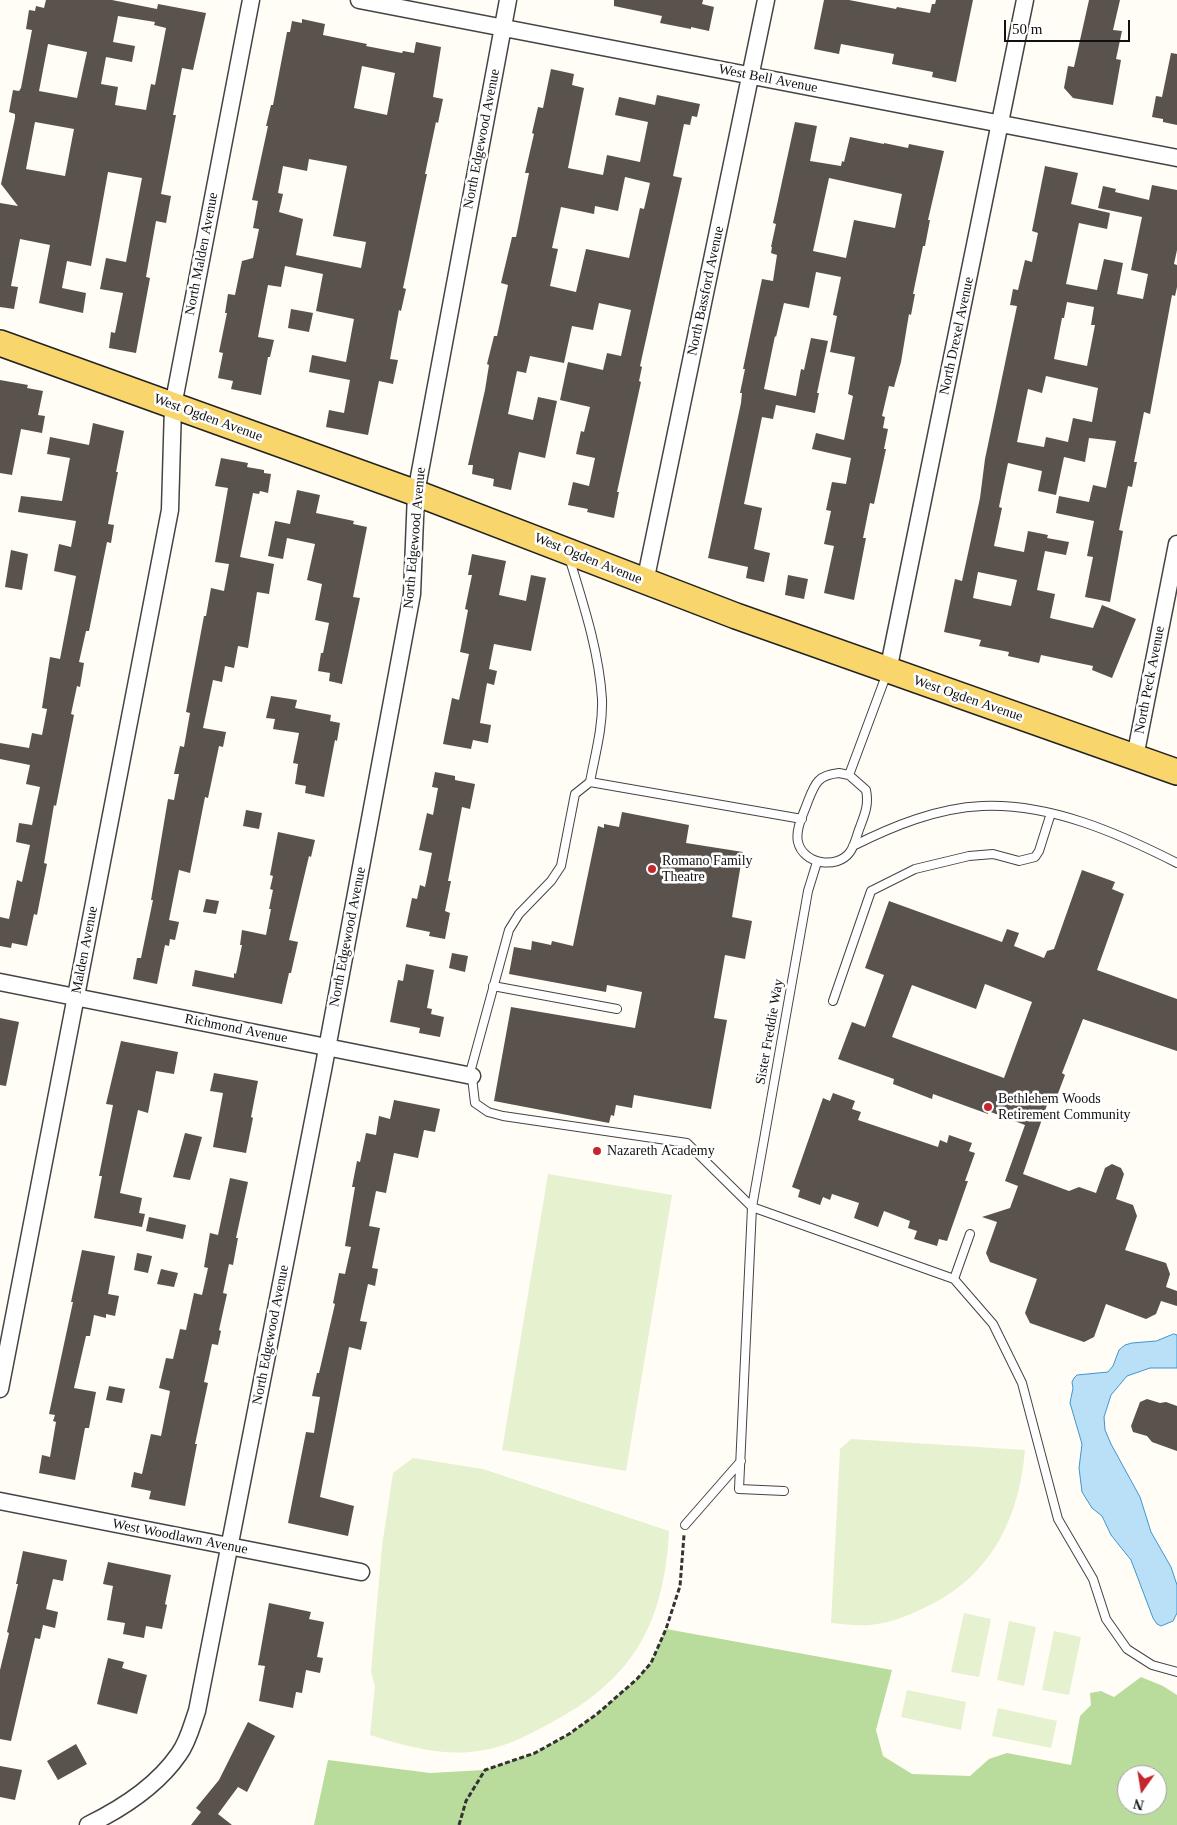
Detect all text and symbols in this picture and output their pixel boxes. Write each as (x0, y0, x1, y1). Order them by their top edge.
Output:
scale bar (1007, 10, 1133, 42)
text: 50 m (1012, 21, 1042, 37)
street label: West Bell Avenue (717, 61, 819, 97)
street label: North Edgewood Avenue (460, 68, 504, 210)
street label: North Malden Avenue (182, 191, 222, 317)
street label: North Bassford Avenue (684, 225, 728, 357)
street label: North Drexel Avenue (936, 275, 978, 397)
street label: West Ogden Avenue (151, 391, 265, 445)
street label: North Edgewood Avenue (400, 467, 430, 609)
street label: West Ogden Avenue (532, 530, 644, 588)
street label: North Peck Avenue (1131, 625, 1169, 735)
street label: West Ogden Avenue (911, 672, 1025, 726)
place label: Romano Family Theatre (662, 853, 753, 886)
marker: Romano Family Theatre (646, 863, 658, 875)
street label: North Edgewood Avenue (326, 866, 370, 1008)
street label: Malden Avenue (68, 905, 102, 995)
street label: Sister Freddie Way (752, 978, 788, 1086)
street label: Richmond Avenue (183, 1011, 289, 1047)
place label: Bethlehem Woods Retirement Community (998, 1091, 1131, 1124)
marker: Bethlehem Woods Retirement Community (982, 1101, 994, 1113)
place label: Nazareth Academy (607, 1143, 715, 1159)
marker: Nazareth Academy (591, 1145, 603, 1157)
street label: North Edgewood Avenue (249, 1264, 293, 1406)
street label: West Woodlawn Avenue (111, 1516, 249, 1558)
north arrow (1117, 1765, 1167, 1815)
text: N (1132, 1796, 1145, 1813)

